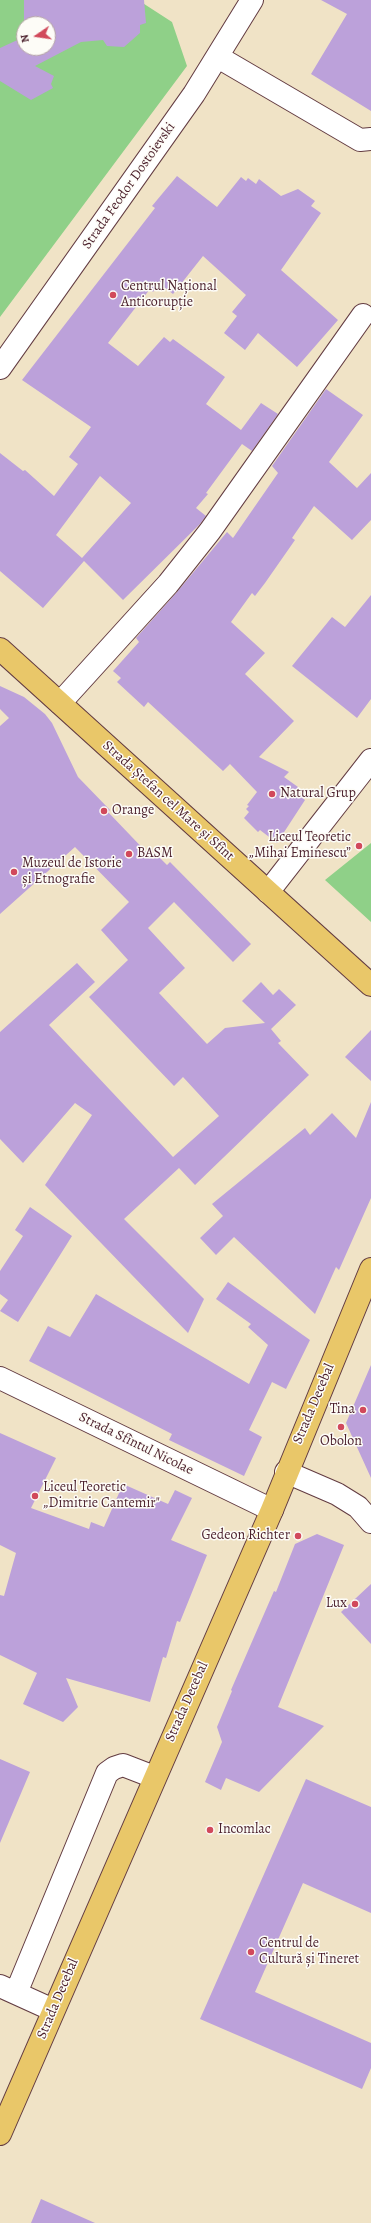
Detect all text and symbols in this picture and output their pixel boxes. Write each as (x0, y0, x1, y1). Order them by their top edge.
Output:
north arrow (16, 16, 56, 56)
text: N (17, 33, 33, 44)
street label: Strada Fеodor Dostoievski (79, 119, 179, 253)
place label: Centrul Național Anticorupție (121, 279, 217, 312)
marker: Centrul Național Anticorupție (108, 290, 118, 300)
street label: Strada Ștefan cel Mare și Sfînt (99, 737, 237, 865)
place label: Natural Grup (280, 786, 356, 802)
marker: Natural Grup (267, 789, 277, 799)
place label: Orange (112, 803, 154, 819)
marker: Orange (99, 806, 109, 816)
place label: Liceul Teoretic „Mihai Eminescu” (249, 830, 351, 862)
marker: Liceul Teoretic „Mihai Eminescu” (354, 841, 364, 851)
place label: BASM (137, 846, 173, 862)
marker: BASM (124, 849, 134, 859)
place label: Muzeul de Istorie și Etnografie (22, 856, 122, 888)
marker: Muzeul de Istorie și Etnografie (9, 867, 19, 877)
street label: Strada Decebal (290, 1361, 338, 1447)
place label: Tina (330, 1402, 355, 1418)
marker: Tina (358, 1405, 368, 1415)
street label: Strada Sfîntul Nicolae (76, 1409, 196, 1479)
marker: Obolon (336, 1422, 346, 1432)
place label: Obolon (320, 1434, 362, 1450)
place label: Liceul Teoretic „Dimitrie Cantemir" (43, 1480, 160, 1512)
marker: Liceul Teoretic „Dimitrie Cantemir" (30, 1491, 40, 1501)
place label: Gedeon Richter (201, 1528, 290, 1544)
marker: Gedeon Richter (293, 1531, 303, 1541)
place label: Lux (326, 1596, 347, 1612)
marker: Lux (350, 1599, 360, 1609)
street label: Strada Decebal (162, 1659, 212, 1745)
place label: Incomlac (218, 1822, 271, 1838)
marker: Incomlac (205, 1825, 215, 1835)
place label: Centrul de Cultură și Tineret (259, 1936, 359, 1968)
marker: Centrul de Cultură și Tineret (246, 1947, 256, 1957)
street label: Strada Decebal (34, 1956, 82, 2042)

